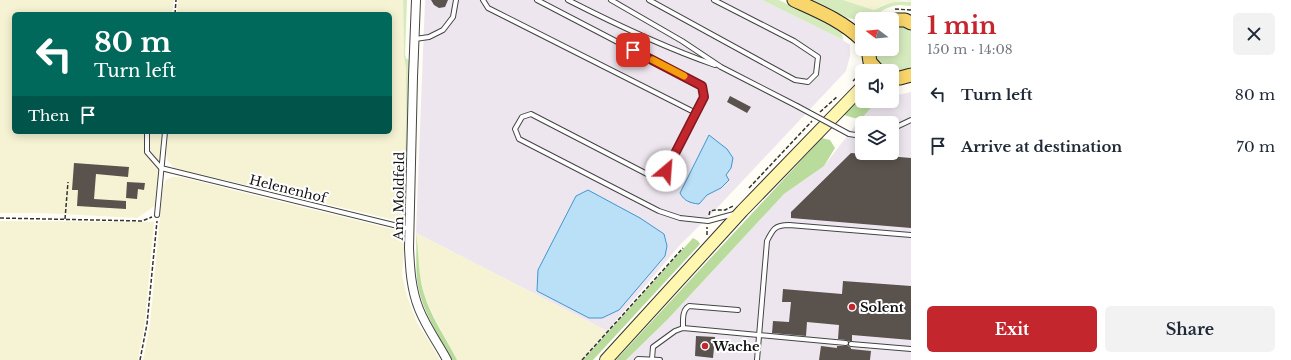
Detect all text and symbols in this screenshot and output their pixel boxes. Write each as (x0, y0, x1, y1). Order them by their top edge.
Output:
text: 1 min (927, 11, 997, 40)
north arrow (855, 12, 899, 56)
map controls (855, 12, 899, 160)
button: close (1233, 13, 1275, 55)
text: 80 m (94, 25, 171, 60)
icon: left (28, 28, 80, 80)
pin (616, 33, 650, 67)
icon: arrive (622, 39, 644, 61)
text: 150 m · 14:08 (927, 41, 1013, 58)
text: Turn left (94, 60, 176, 82)
button: sound (855, 64, 899, 108)
icon: left (927, 83, 949, 105)
text: Turn left (961, 85, 1032, 104)
text: 80 m (1235, 85, 1275, 104)
icon: arrive (77, 104, 99, 126)
text: Then (28, 106, 69, 125)
button: layers (855, 116, 899, 160)
icon: arrive (927, 135, 949, 157)
text: Arrive at destination (961, 137, 1122, 156)
text: 70 m (1236, 137, 1275, 156)
position arrow (645, 150, 687, 192)
street label: Am Moldfeld (390, 151, 408, 241)
street label: Helenenhof (248, 171, 330, 207)
place label: Solent (860, 299, 904, 316)
marker: Solent (847, 302, 857, 312)
button: Exit (927, 306, 1097, 352)
button: Share (1105, 306, 1275, 352)
place label: Wache (712, 338, 760, 355)
marker: Wache (700, 341, 710, 351)

